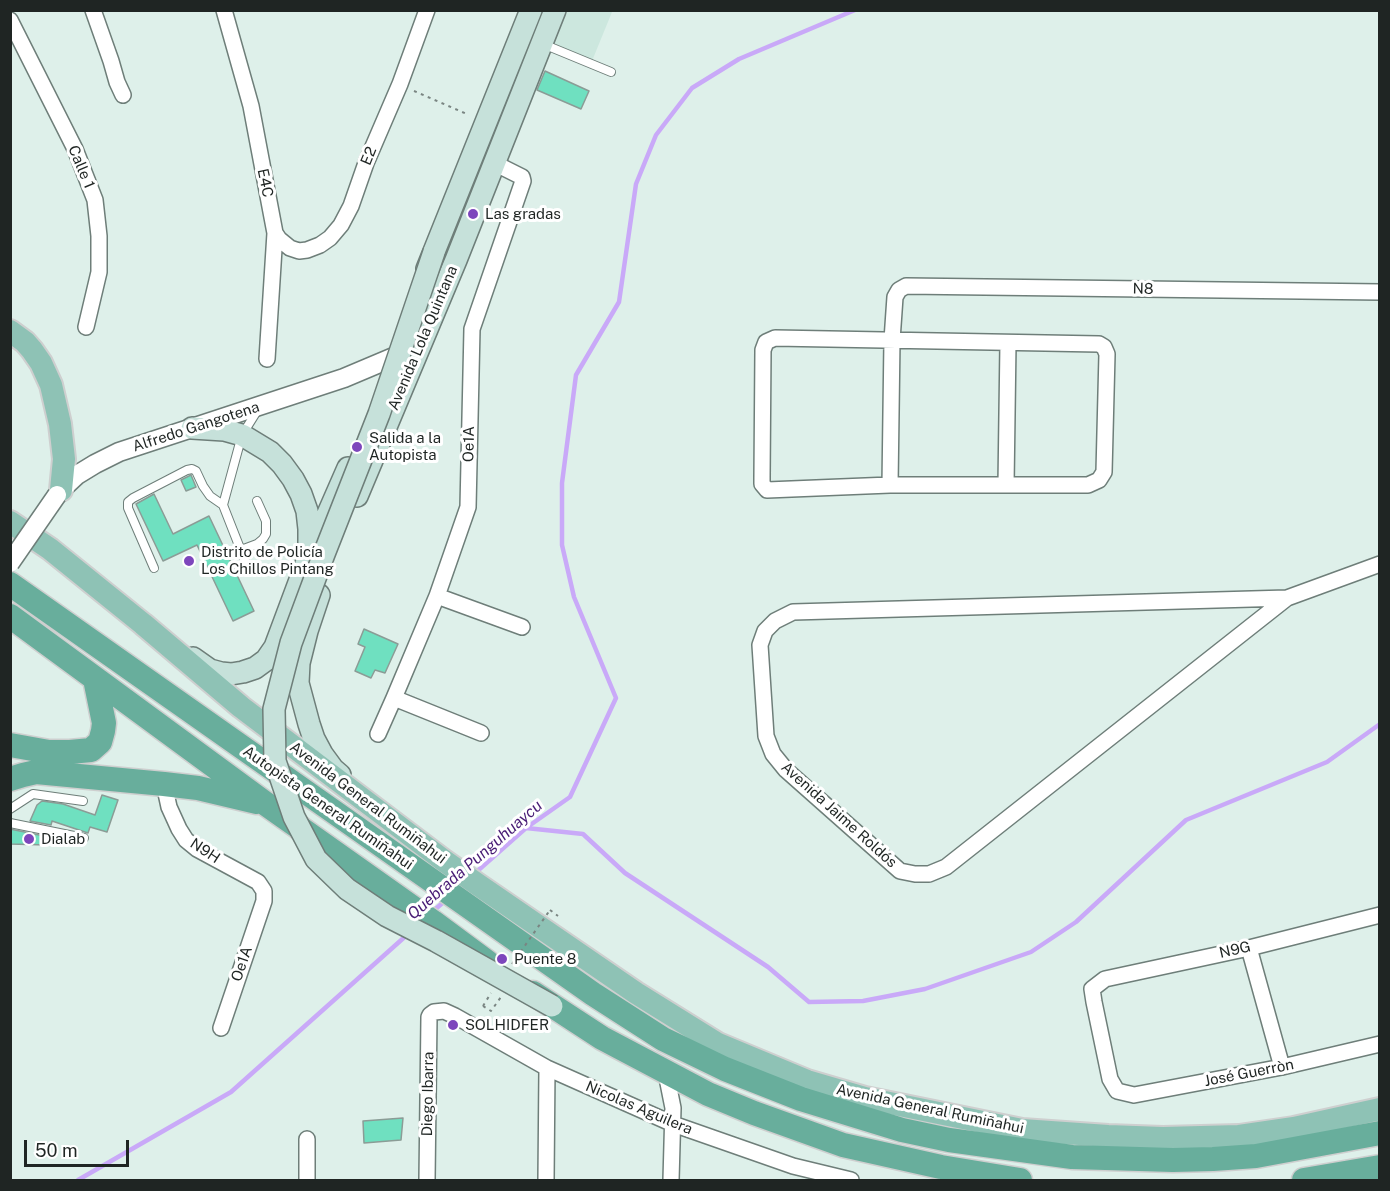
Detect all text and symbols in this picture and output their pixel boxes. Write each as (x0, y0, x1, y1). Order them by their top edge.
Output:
street label: Calle 1 (64, 143, 98, 191)
street label: E2 (357, 144, 381, 168)
street label: E4C (253, 167, 277, 199)
place label: Las gradas (485, 205, 561, 223)
marker: Las gradas (466, 207, 480, 221)
street label: Avenida Lola Quintana (384, 263, 462, 413)
street label: N8 (1132, 280, 1154, 298)
street label: Alfredo Gangotena (130, 398, 262, 456)
street label: Oe1A (460, 426, 478, 462)
place label: Salida a la Autopista (369, 429, 441, 464)
marker: Salida a la Autopista (350, 440, 364, 454)
place label: Distrito de Policía Los Chillos Pintang (201, 543, 334, 578)
marker: Distrito de Policía Los Chillos Pintang (182, 554, 196, 568)
street label: Avenida General Rumiñahui (286, 738, 450, 868)
street label: Autopista General Rumiñahui (239, 742, 417, 874)
street label: Avenida Jaime Roldós (777, 758, 901, 872)
water label: Quebrada Punguhuaycu (404, 796, 546, 924)
place label: Dialab (41, 830, 85, 848)
marker: Dialab (22, 832, 36, 846)
street label: N9H (187, 835, 223, 867)
street label: N9G (1218, 938, 1252, 962)
street label: Oe1A (228, 944, 256, 984)
place label: Puente 8 (514, 950, 577, 968)
marker: Puente 8 (495, 952, 509, 966)
place label: SOLHIDFER (465, 1016, 549, 1034)
marker: SOLHIDFER (446, 1018, 460, 1032)
street label: Diego Ibarra (418, 1051, 438, 1137)
street label: José Guerròn (1203, 1055, 1295, 1091)
street label: Nicolas Aguilera (583, 1077, 695, 1139)
street label: Avenida General Rumiñahui (835, 1080, 1025, 1138)
scale bar (27, 1128, 132, 1166)
text: 50 m (35, 1140, 78, 1161)

